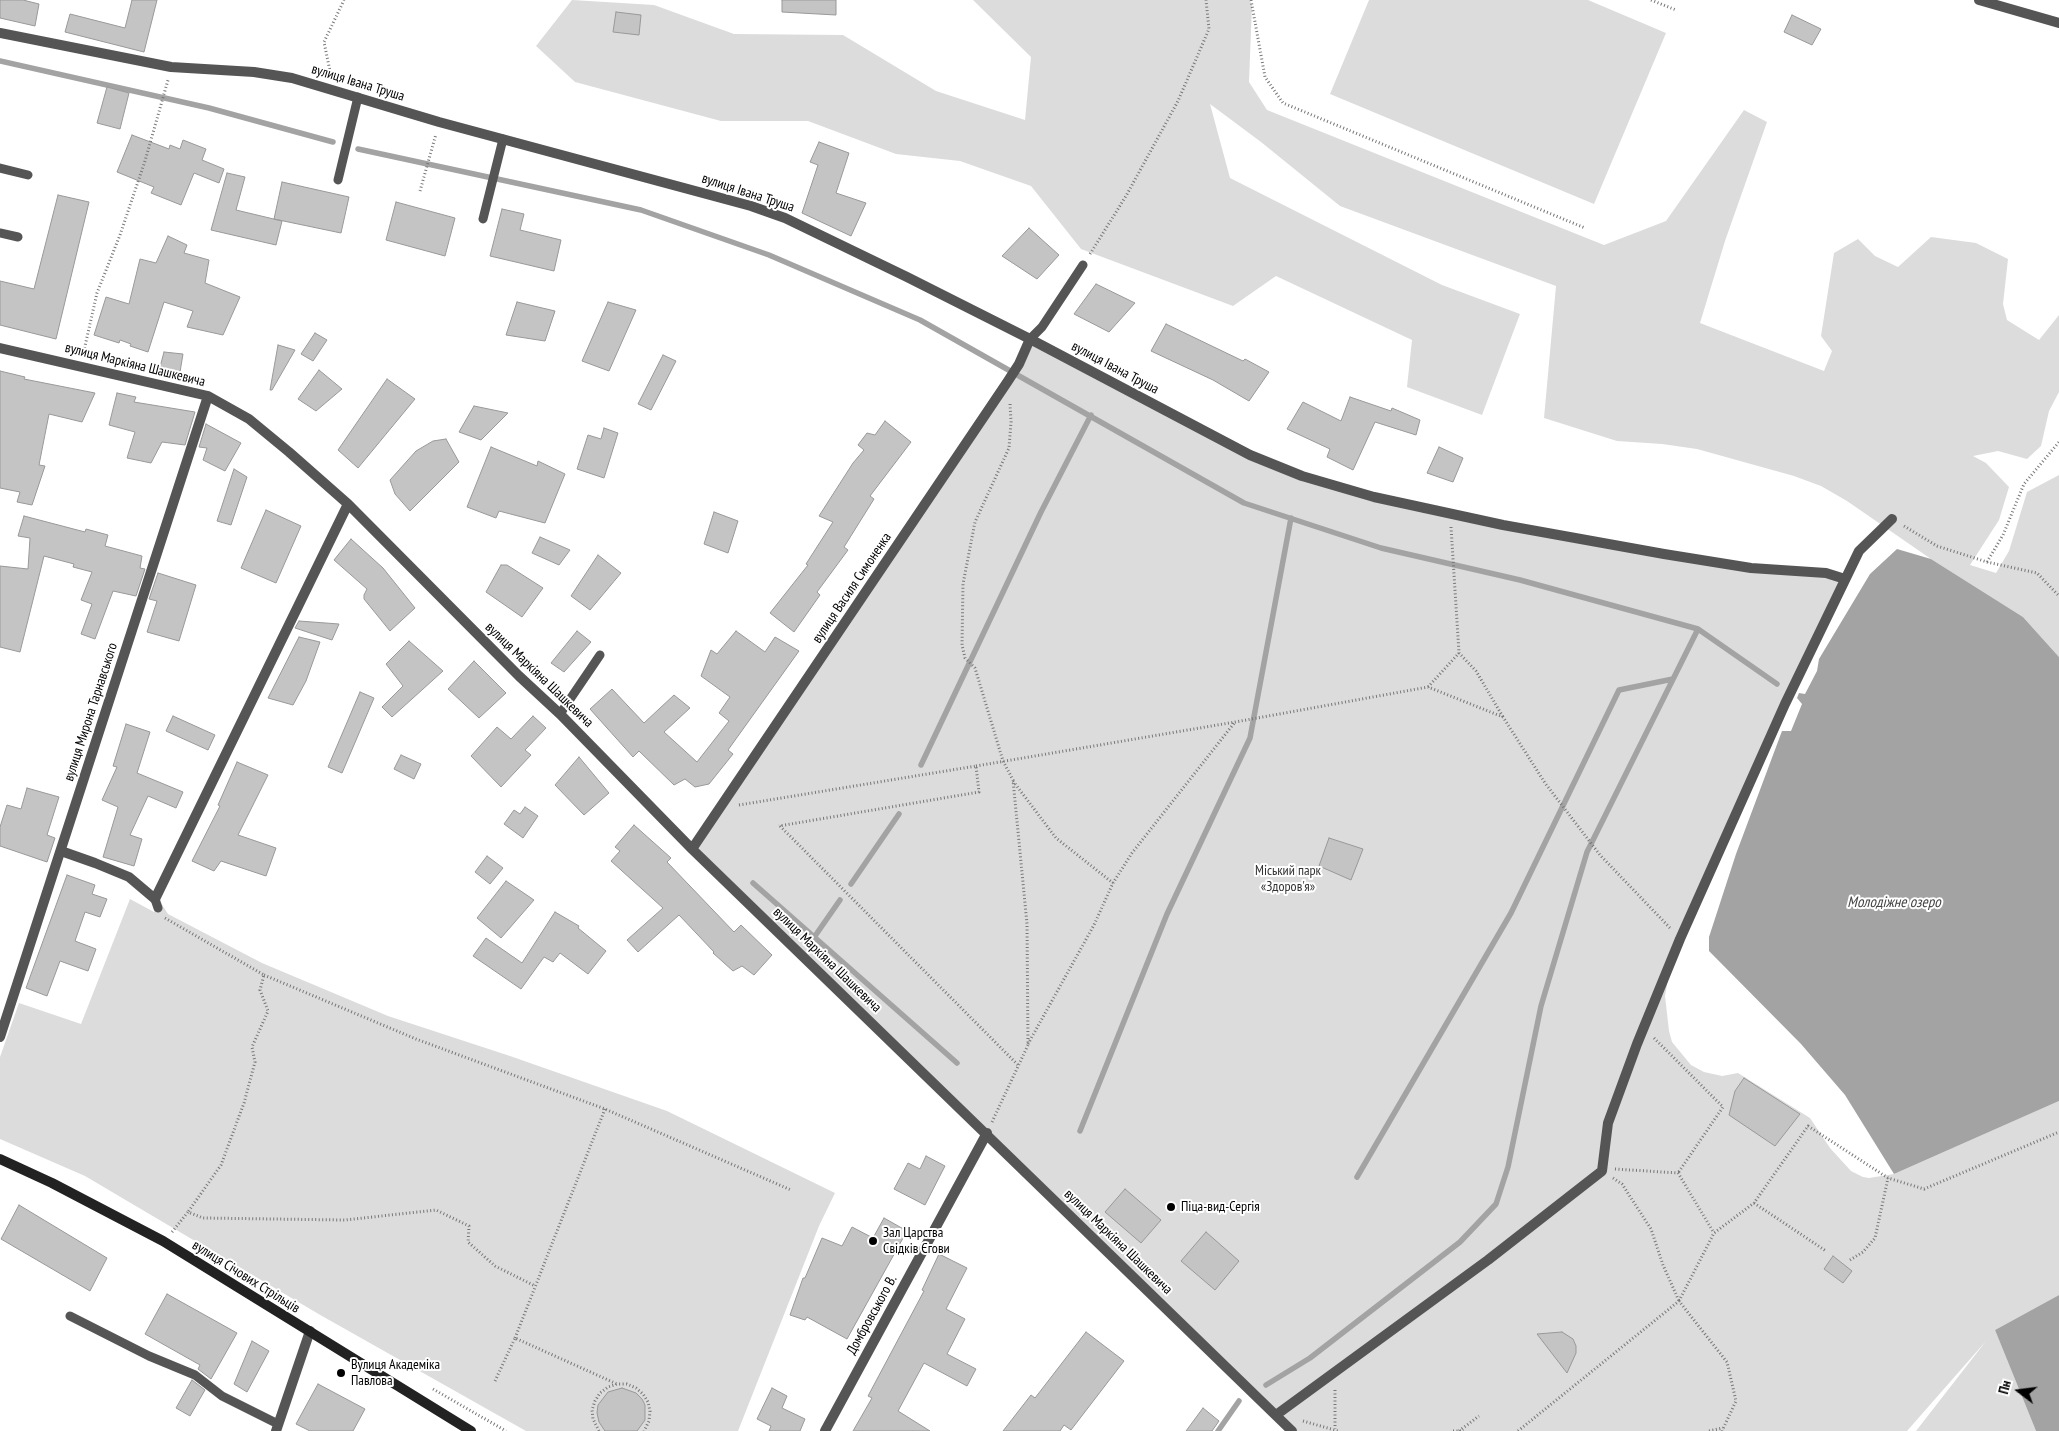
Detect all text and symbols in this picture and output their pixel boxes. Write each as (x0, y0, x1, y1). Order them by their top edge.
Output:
street label: вулиця Івана Труша (309, 61, 407, 105)
street label: вулиця Івана Труша (700, 170, 796, 216)
street label: вулиця Івана Труша (1068, 338, 1162, 398)
street label: вулиця Маркіяна Шашкевича (63, 339, 207, 391)
street label: вулиця Василя Симоненка (809, 530, 895, 646)
street label: вулиця Маркіяна Шашкевича (481, 619, 597, 731)
street label: вулиця Мирона Тарнавського (61, 641, 121, 783)
park label: Міський парк «Здоров'я» (1255, 863, 1321, 896)
water label: Молодіжне озеро (1847, 894, 1941, 912)
street label: вулиця Маркіяна Шашкевича (769, 904, 885, 1016)
street label: вулиця Маркіяна Шашкевича (1060, 1186, 1176, 1298)
place label: Піца-вид-Сергія (1181, 1199, 1260, 1215)
marker: Піца-вид-Сергія (1165, 1201, 1177, 1213)
place label: Зал Царства Свідків Єгови (883, 1225, 950, 1258)
marker: Зал Царства Свідків Єгови (867, 1235, 879, 1247)
street label: вулиця Січових Стрільців (189, 1237, 303, 1317)
street label: Домбровського В. (843, 1272, 901, 1358)
place label: Вулиця Академіка Павлова (351, 1357, 440, 1390)
north arrow (1994, 1366, 2044, 1416)
marker: Вулиця Академіка Павлова (335, 1367, 347, 1379)
text: Пн (1994, 1378, 2015, 1396)

